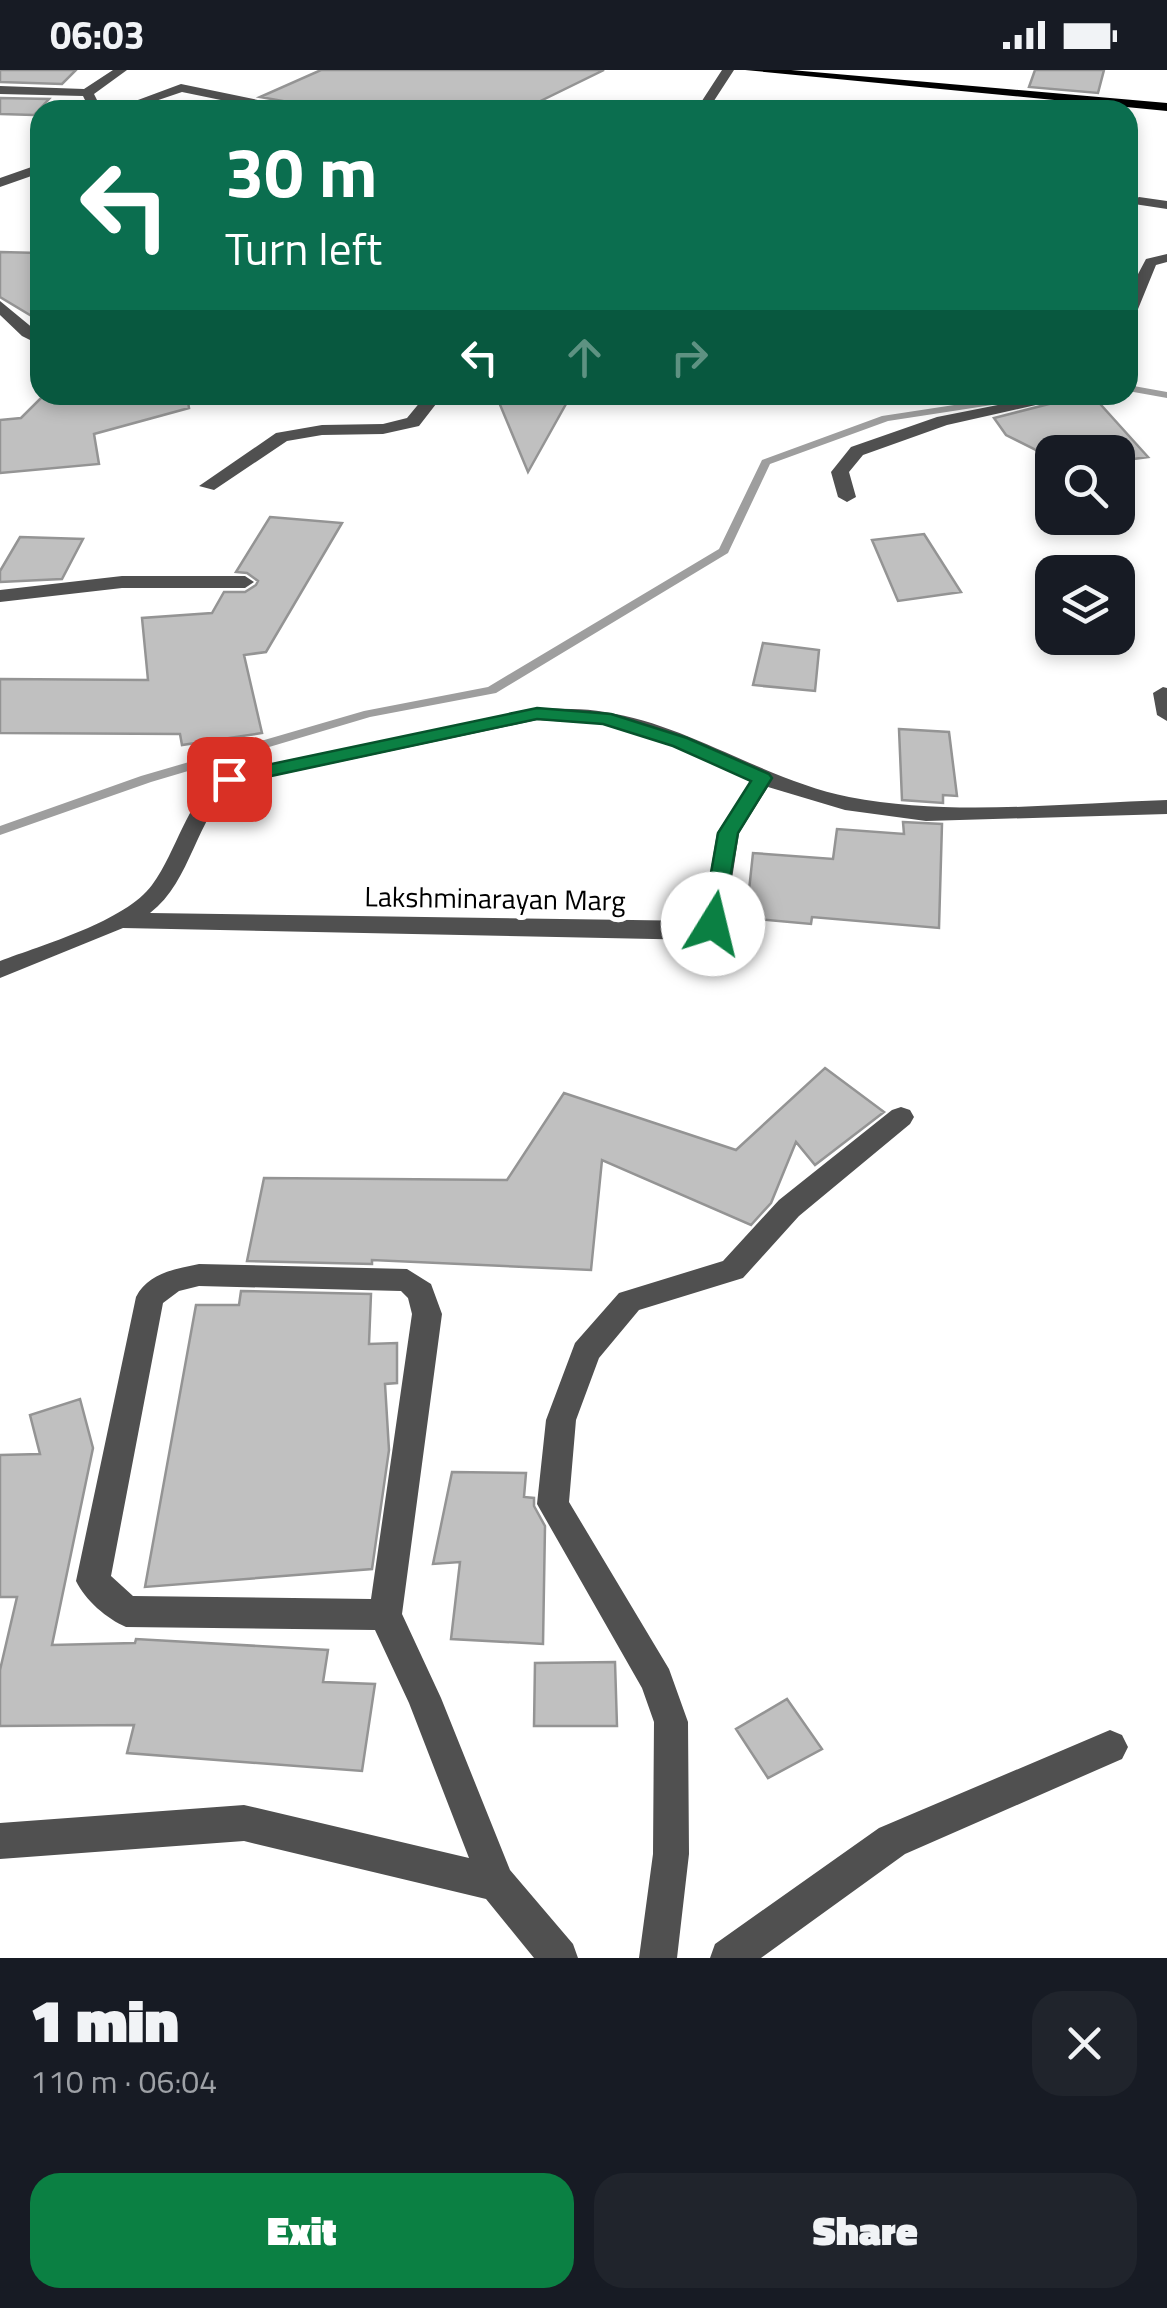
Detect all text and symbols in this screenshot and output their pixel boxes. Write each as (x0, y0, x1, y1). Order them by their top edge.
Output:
text: 06:03 (50, 6, 145, 64)
text: 30 m (225, 118, 378, 224)
icon: left (60, 140, 190, 270)
text: Turn left (225, 214, 382, 282)
icon: left (452, 330, 507, 385)
icon: ahead (557, 330, 612, 385)
icon: right (662, 330, 717, 385)
map controls (1035, 435, 1135, 655)
button: search (1035, 435, 1135, 535)
button: layers (1035, 555, 1135, 655)
pin (187, 737, 272, 822)
icon: arrive (202, 752, 257, 807)
position arrow (661, 872, 765, 976)
street label: Lakshminarayan Marg (364, 874, 626, 922)
text: 1 min (30, 1974, 179, 2065)
button: close (1032, 1991, 1137, 2096)
text: 110 m · 06:04 (30, 2057, 217, 2105)
button: Exit (30, 2173, 574, 2288)
button: Share (594, 2173, 1137, 2288)

